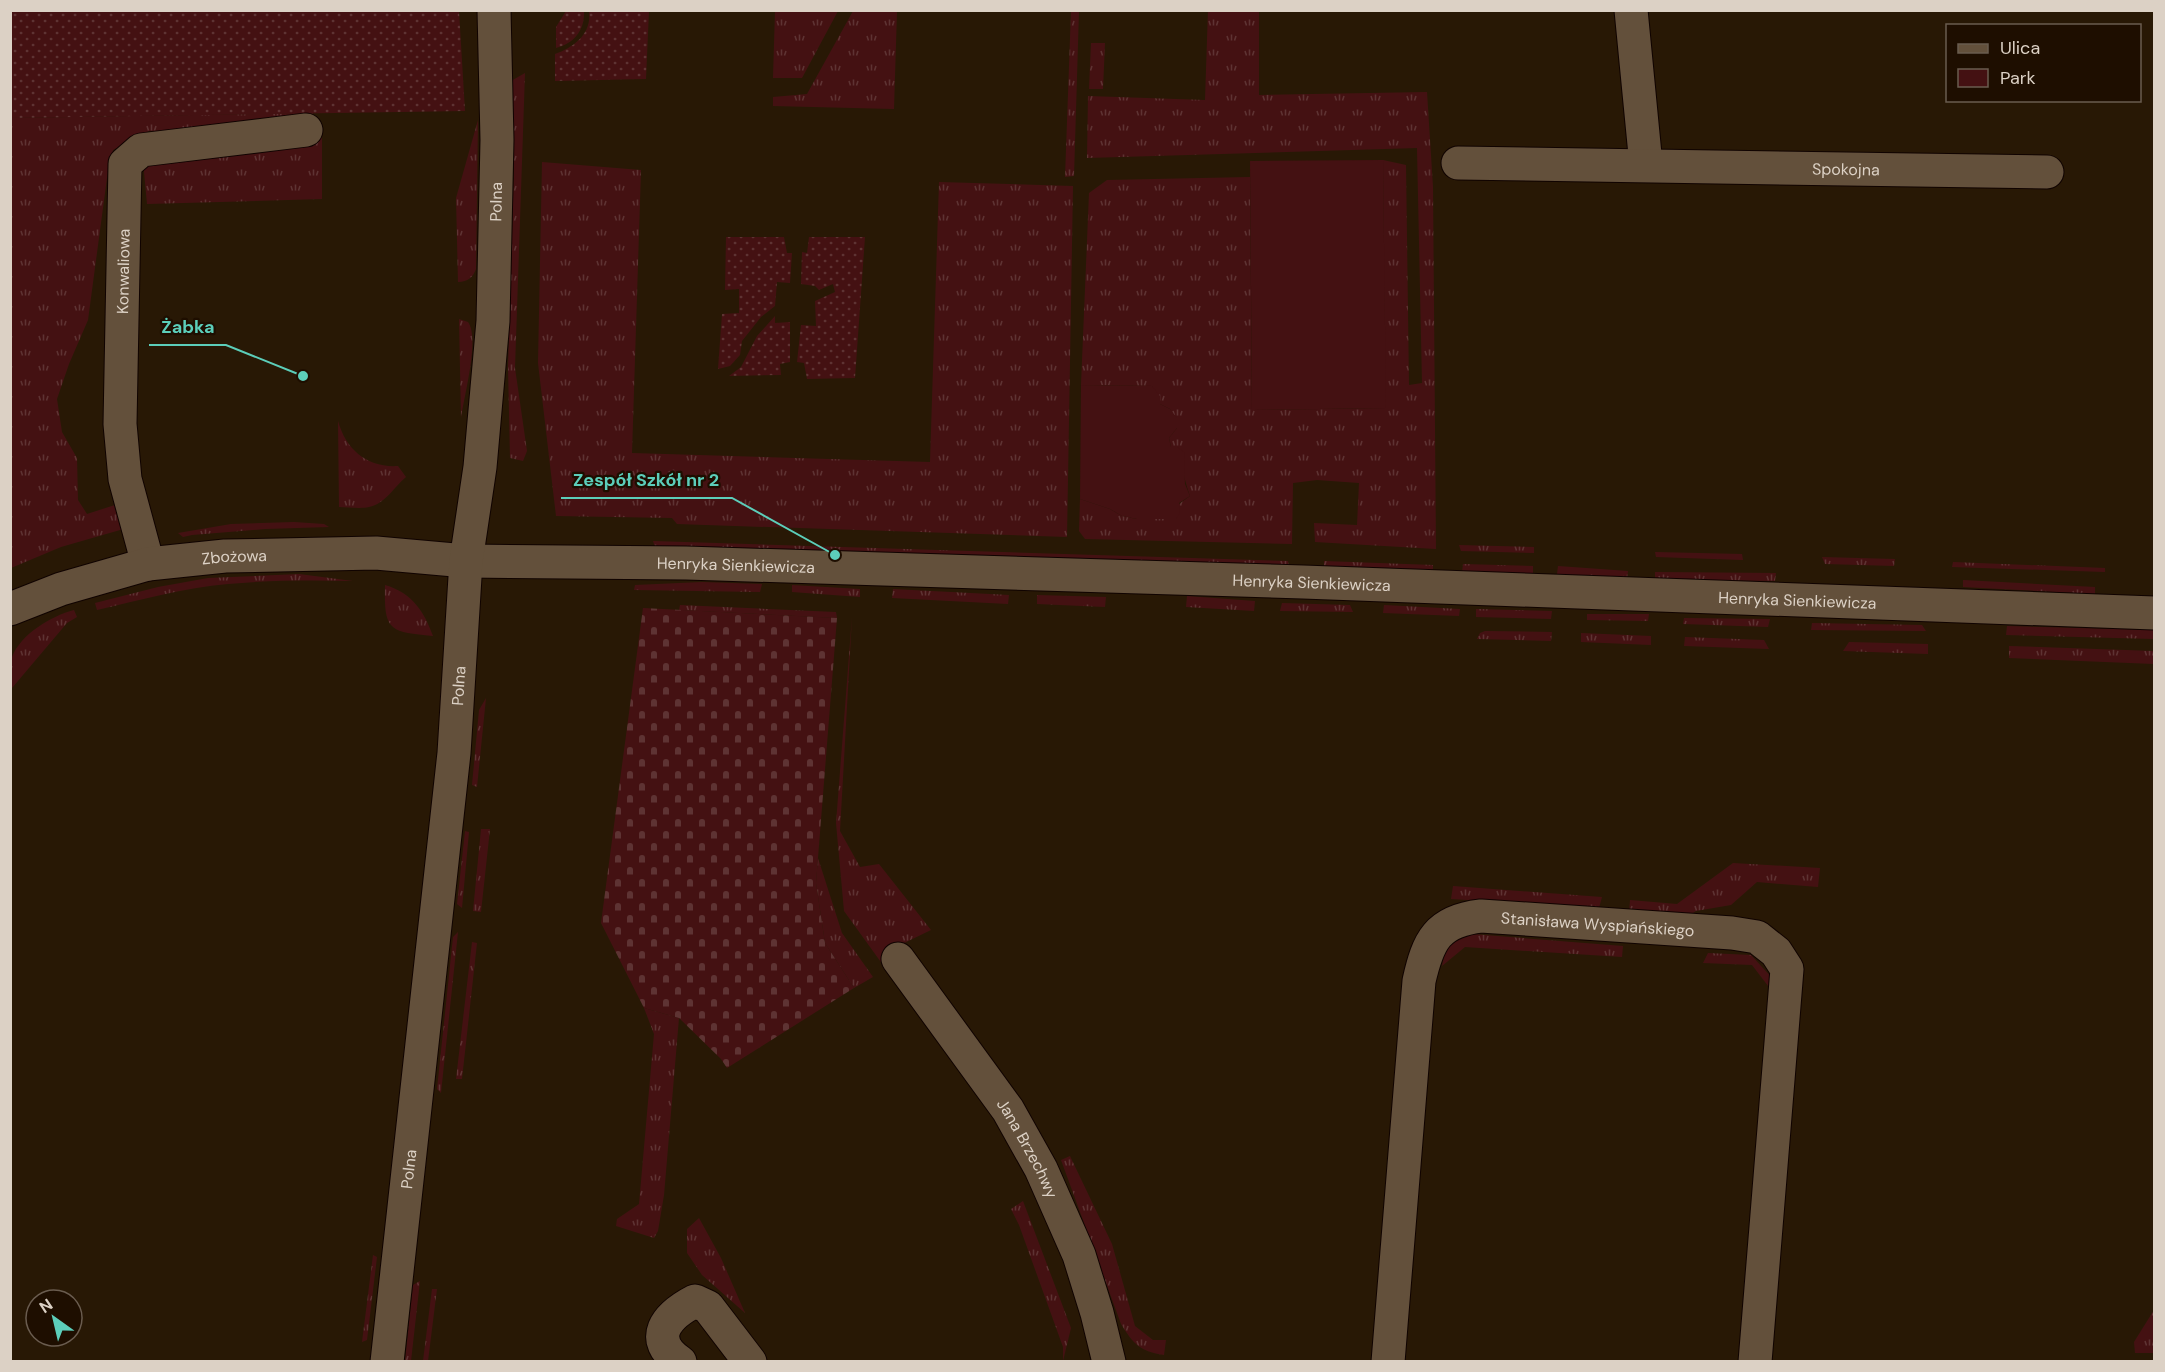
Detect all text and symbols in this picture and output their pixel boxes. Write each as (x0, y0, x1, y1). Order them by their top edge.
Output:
legend (1946, 24, 2141, 102)
text: Ulica (2000, 36, 2040, 60)
text: Park (2000, 66, 2036, 90)
street label: Spokojna (1812, 158, 1880, 180)
street label: Polna (485, 182, 507, 222)
street label: Konwaliowa (112, 228, 135, 314)
callout: Żabka (149, 309, 226, 345)
text: Żabka (161, 315, 215, 339)
callout: Zespół Szkół nr 2 (561, 462, 732, 498)
text: Zespół Szkół nr 2 (573, 468, 719, 492)
street label: Zbożowa (201, 545, 267, 569)
street label: Henryka Sienkiewicza (657, 553, 815, 578)
street label: Henryka Sienkiewicza (1232, 570, 1391, 596)
street label: Henryka Sienkiewicza (1718, 587, 1877, 614)
street label: Polna (447, 665, 470, 706)
street label: Stanisława Wyspiańskiego (1500, 907, 1695, 941)
street label: Jana Brzechwy (992, 1094, 1063, 1202)
street label: Polna (396, 1148, 421, 1190)
north arrow (24, 1288, 84, 1348)
text: N (35, 1294, 57, 1318)

